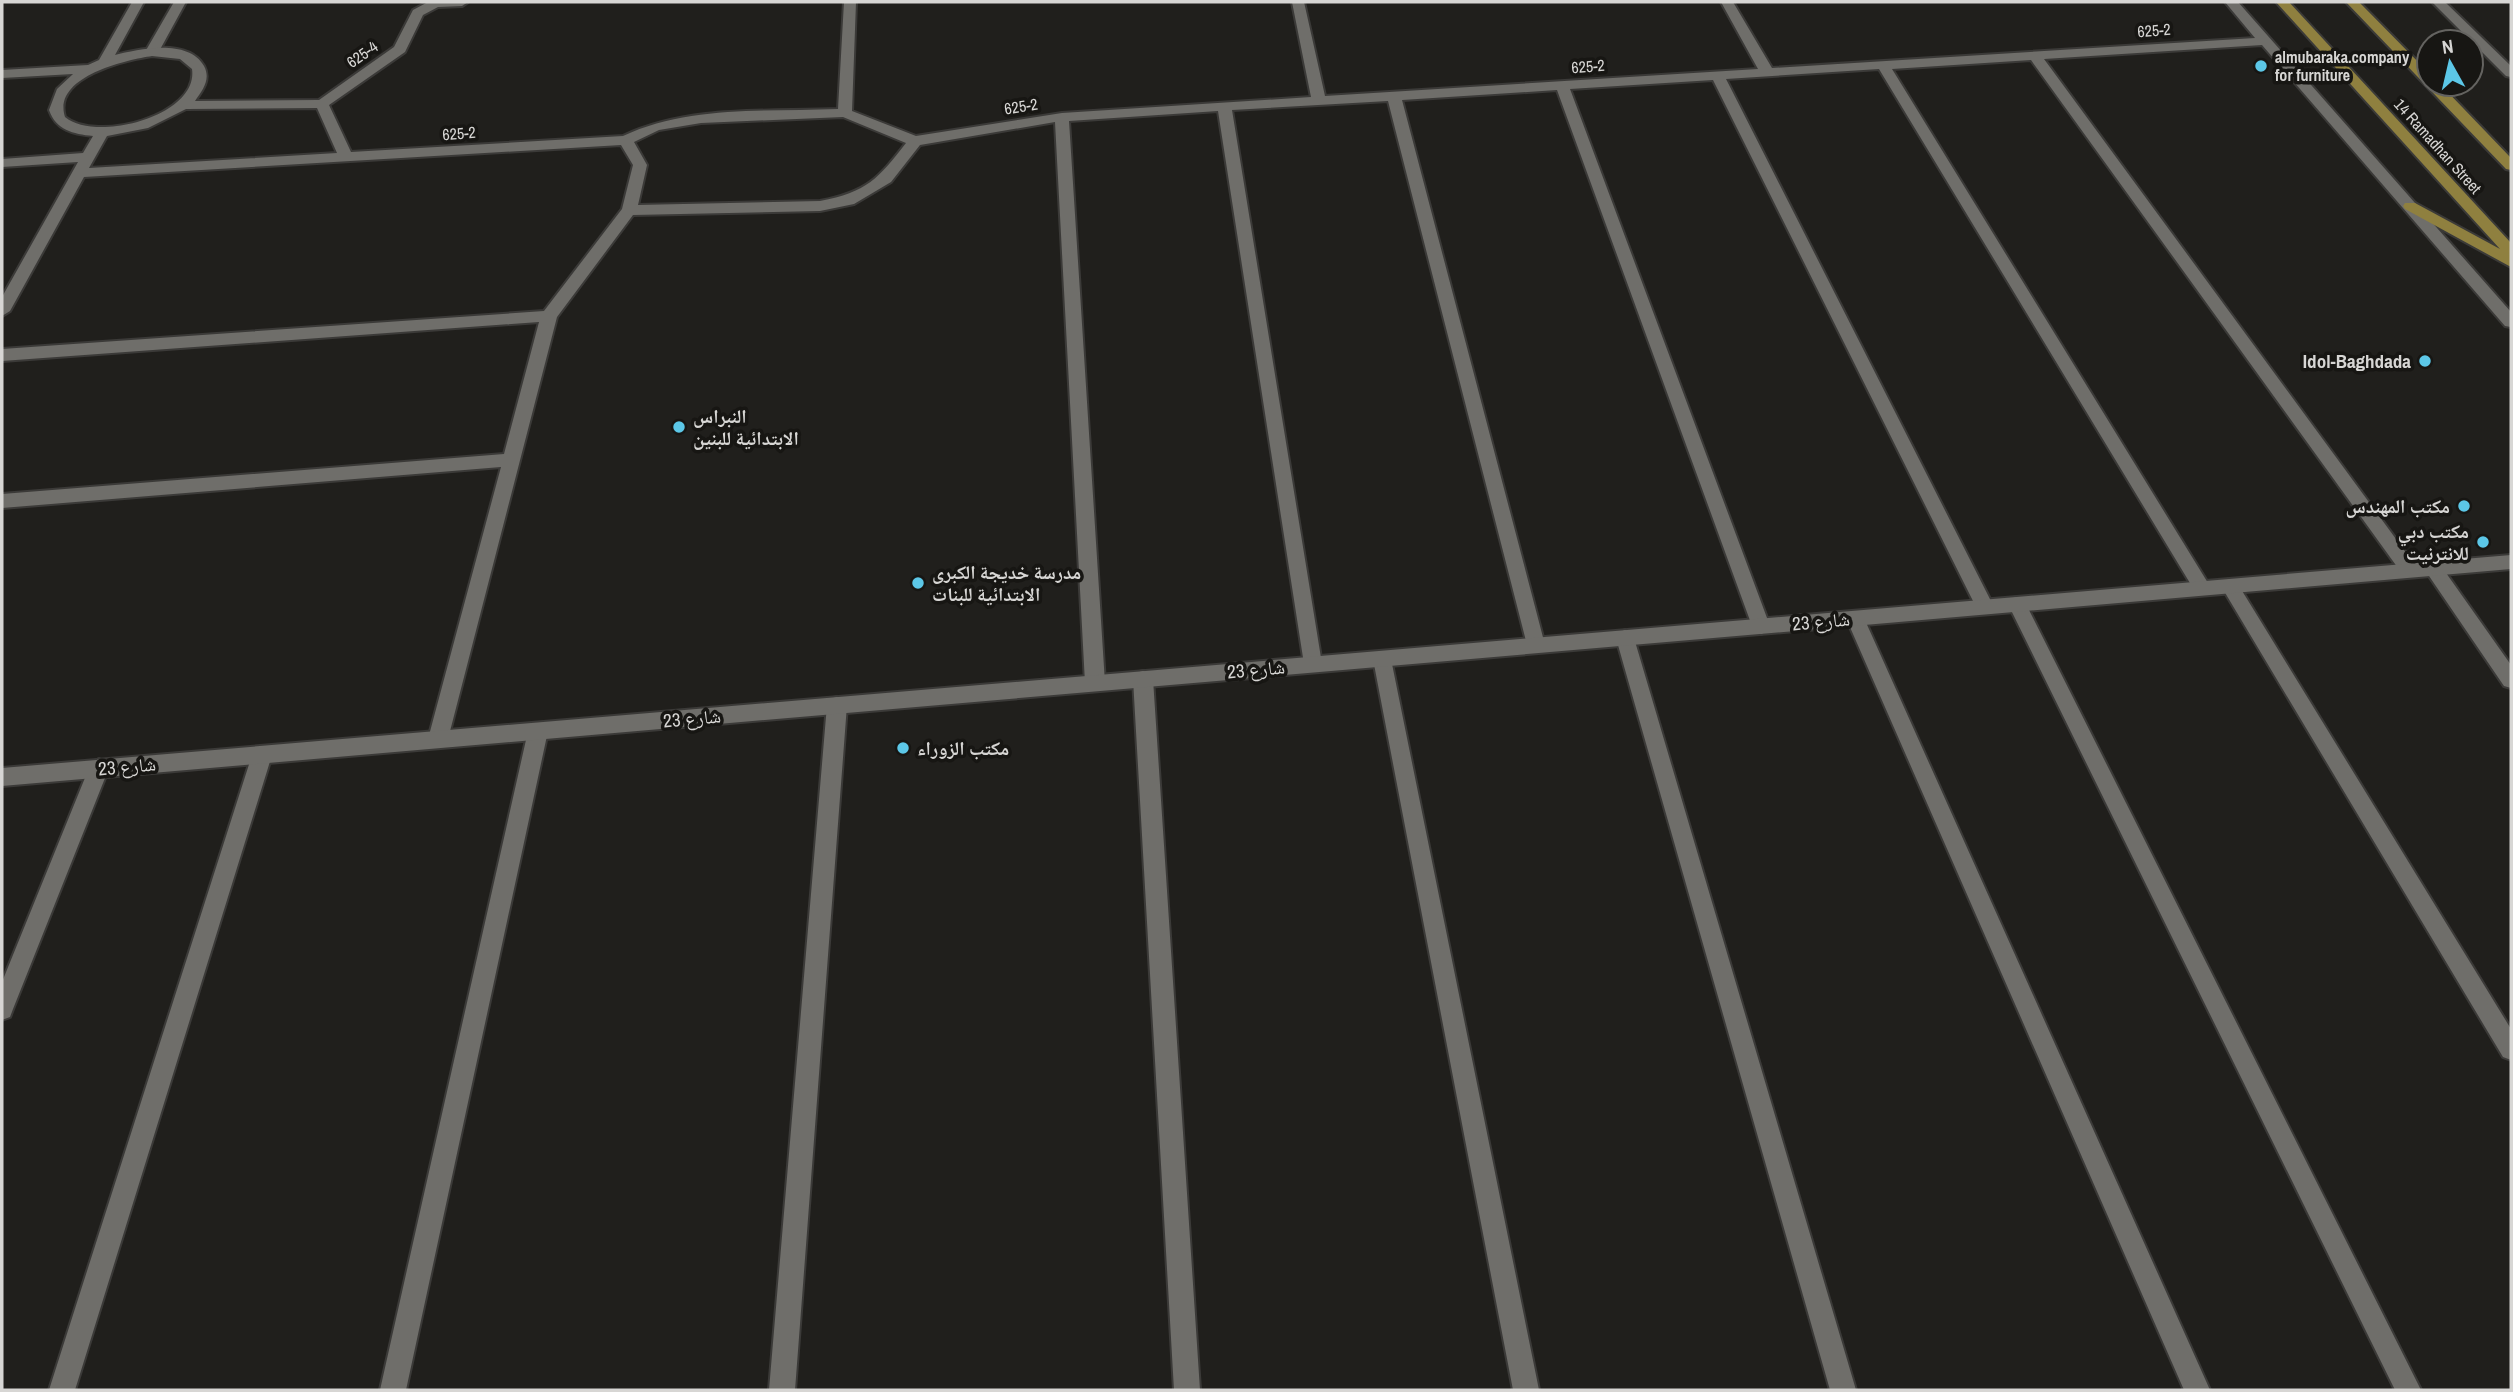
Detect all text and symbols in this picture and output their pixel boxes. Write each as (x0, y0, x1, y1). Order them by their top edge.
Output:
street label: 625-2 (2136, 18, 2172, 42)
north arrow (2415, 28, 2485, 98)
text: N (2440, 33, 2455, 60)
street label: 625-4 (342, 35, 382, 73)
place label: almubaraka.company for furniture (2275, 46, 2410, 86)
street label: 625-2 (1570, 54, 1606, 78)
marker: almubaraka.company for furniture (2253, 58, 2269, 74)
street label: 625-2 (1003, 93, 1039, 119)
street label: 14 Ramadhan Street (2389, 94, 2487, 199)
street label: 625-2 (441, 121, 477, 145)
place label: Idol-Baghdada (2303, 348, 2411, 374)
marker: Idol-Baghdada (2417, 353, 2433, 369)
place label: النبراس الابتدائية للبنين (693, 403, 799, 451)
marker: النبراس الابتدائية للبنين (671, 419, 687, 435)
place label: مكتب المهندس (2346, 493, 2450, 519)
marker: مكتب المهندس (2456, 498, 2472, 514)
place label: مكتب دبي للانترنيت (2398, 518, 2469, 566)
marker: مكتب دبي للانترنيت (2475, 534, 2491, 550)
place label: مدرسة خديجة الكبرى الابتدائية للبنات (932, 559, 1081, 607)
marker: مدرسة خديجة الكبرى الابتدائية للبنات (910, 575, 926, 591)
street label: شارع 23 (1791, 606, 1851, 636)
street label: شارع 23 (1226, 654, 1286, 684)
street label: شارع 23 (662, 703, 722, 733)
place label: مكتب الزوراء (917, 735, 1009, 761)
marker: مكتب الزوراء (895, 740, 911, 756)
street label: شارع 23 (97, 751, 157, 781)

